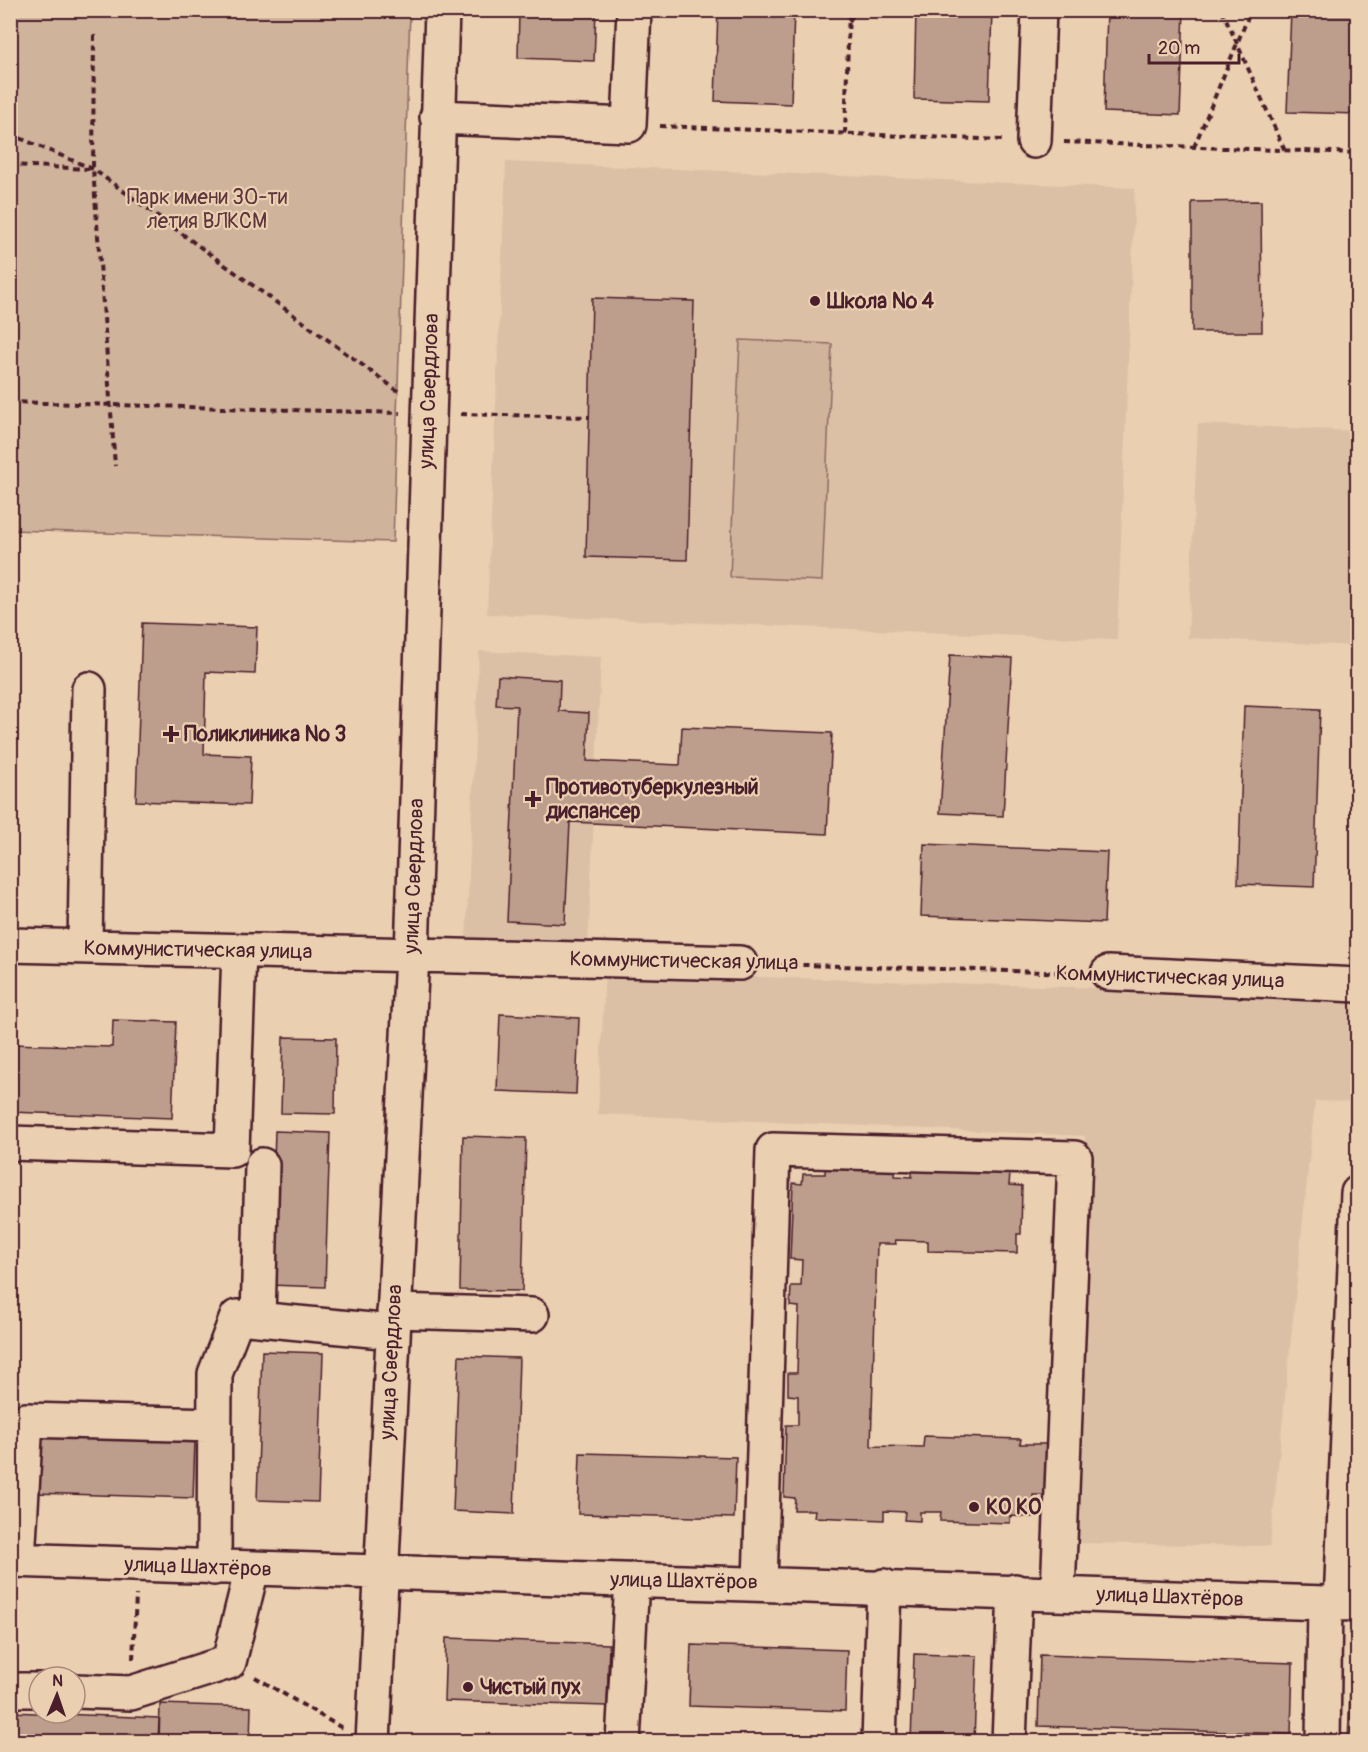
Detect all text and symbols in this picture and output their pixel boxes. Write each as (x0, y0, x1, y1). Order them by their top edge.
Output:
scale bar (1149, 27, 1239, 65)
text: 20 m (1158, 37, 1200, 60)
park label: Парк имени 30-ти летия ВЛКСМ (127, 184, 287, 235)
place label: Школа № 4 (826, 288, 935, 315)
marker: Школа № 4 (808, 294, 822, 308)
street label: улица Свердлова (413, 313, 445, 470)
place label: Поликлиника № 3 (184, 721, 346, 748)
marker: Поликлиника № 3 (162, 725, 180, 743)
place label: Противотуберкулезный диспансер (545, 774, 758, 825)
marker: Противотуберкулезный диспансер (524, 790, 542, 808)
street label: улица Свердлова (398, 798, 430, 955)
street label: Коммунистическая улица (83, 935, 313, 965)
street label: Коммунистическая улица (569, 946, 799, 976)
street label: Коммунистическая улица (1055, 960, 1285, 994)
street label: улица Свердлова (373, 1284, 409, 1441)
place label: КО КО (986, 1494, 1041, 1521)
marker: КО КО (967, 1500, 981, 1514)
street label: улица Шахтёров (123, 1551, 272, 1583)
street label: улица Шахтёров (609, 1566, 758, 1596)
street label: улица Шахтёров (1095, 1581, 1244, 1613)
north arrow (27, 1665, 87, 1725)
text: N (52, 1671, 63, 1691)
place label: Чистый пух (480, 1674, 581, 1701)
marker: Чистый пух (461, 1680, 475, 1694)

